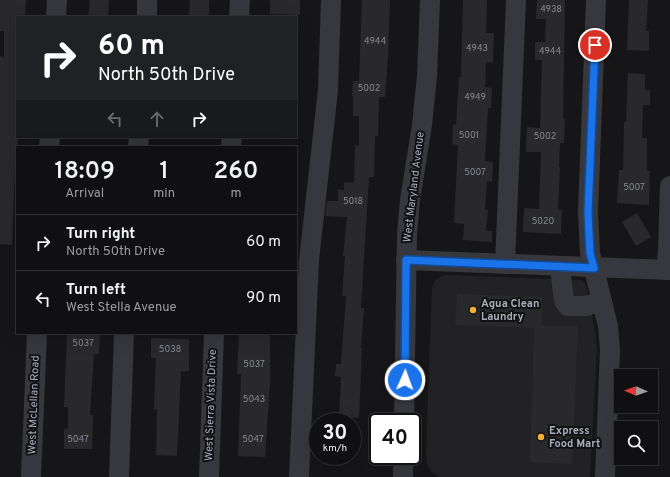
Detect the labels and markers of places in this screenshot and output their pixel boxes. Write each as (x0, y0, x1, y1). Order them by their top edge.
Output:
pin (578, 28, 612, 62)
place label: Agua Clean Laundry (481, 297, 540, 324)
marker: Agua Clean Laundry (468, 305, 478, 315)
place label: Express Food Mart (549, 424, 600, 451)
marker: Express Food Mart (536, 432, 546, 442)

